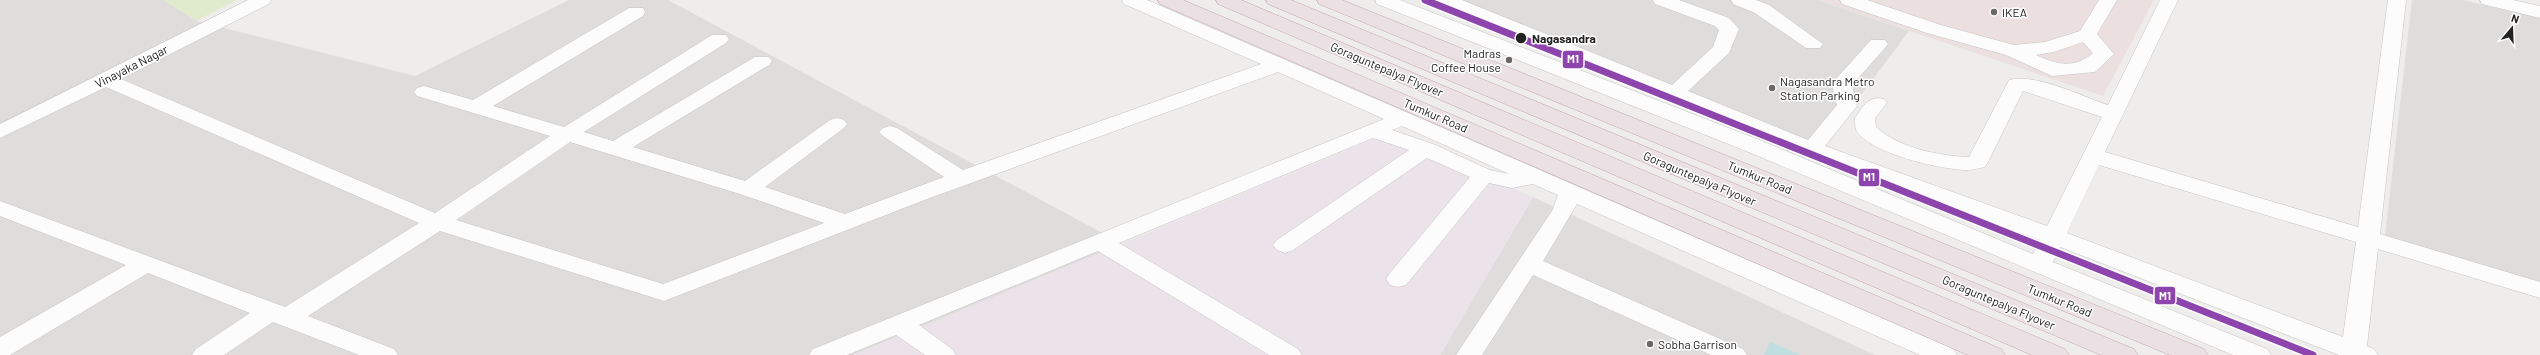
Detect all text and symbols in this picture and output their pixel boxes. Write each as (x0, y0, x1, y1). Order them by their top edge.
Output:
place label: IKEA (2002, 5, 2027, 19)
marker: IKEA (1989, 7, 1999, 17)
north arrow (2492, 8, 2532, 48)
text: N (2510, 11, 2521, 25)
marker: Nagasandra (1514, 31, 1528, 45)
place label: Nagasandra (1532, 31, 1596, 45)
street label: Goraguntepalya Flyover (1328, 39, 1446, 99)
street label: Vinayaka Nagar (92, 41, 170, 90)
place label: Madras Coffee House (1431, 46, 1501, 74)
line badge: M1 (1562, 50, 1584, 69)
text: M1 (1567, 52, 1579, 65)
marker: Madras Coffee House (1504, 55, 1514, 65)
place label: Nagasandra Metro Station Parking (1780, 74, 1875, 102)
marker: Nagasandra Metro Station Parking (1767, 83, 1777, 93)
street label: Tumkur Road (1402, 95, 1470, 135)
street label: Goraguntepalya Flyover (1641, 148, 1759, 208)
street label: Tumkur Road (1726, 158, 1794, 196)
line badge: M1 (1858, 168, 1880, 187)
text: M1 (1863, 170, 1875, 183)
street label: Goraguntepalya Flyover (1940, 272, 2058, 332)
street label: Tumkur Road (2026, 281, 2094, 319)
line badge: M1 (2154, 286, 2176, 305)
text: M1 (2159, 289, 2171, 302)
place label: Sobha Garrison (1658, 337, 1737, 351)
marker: Sobha Garrison (1645, 339, 1655, 349)

